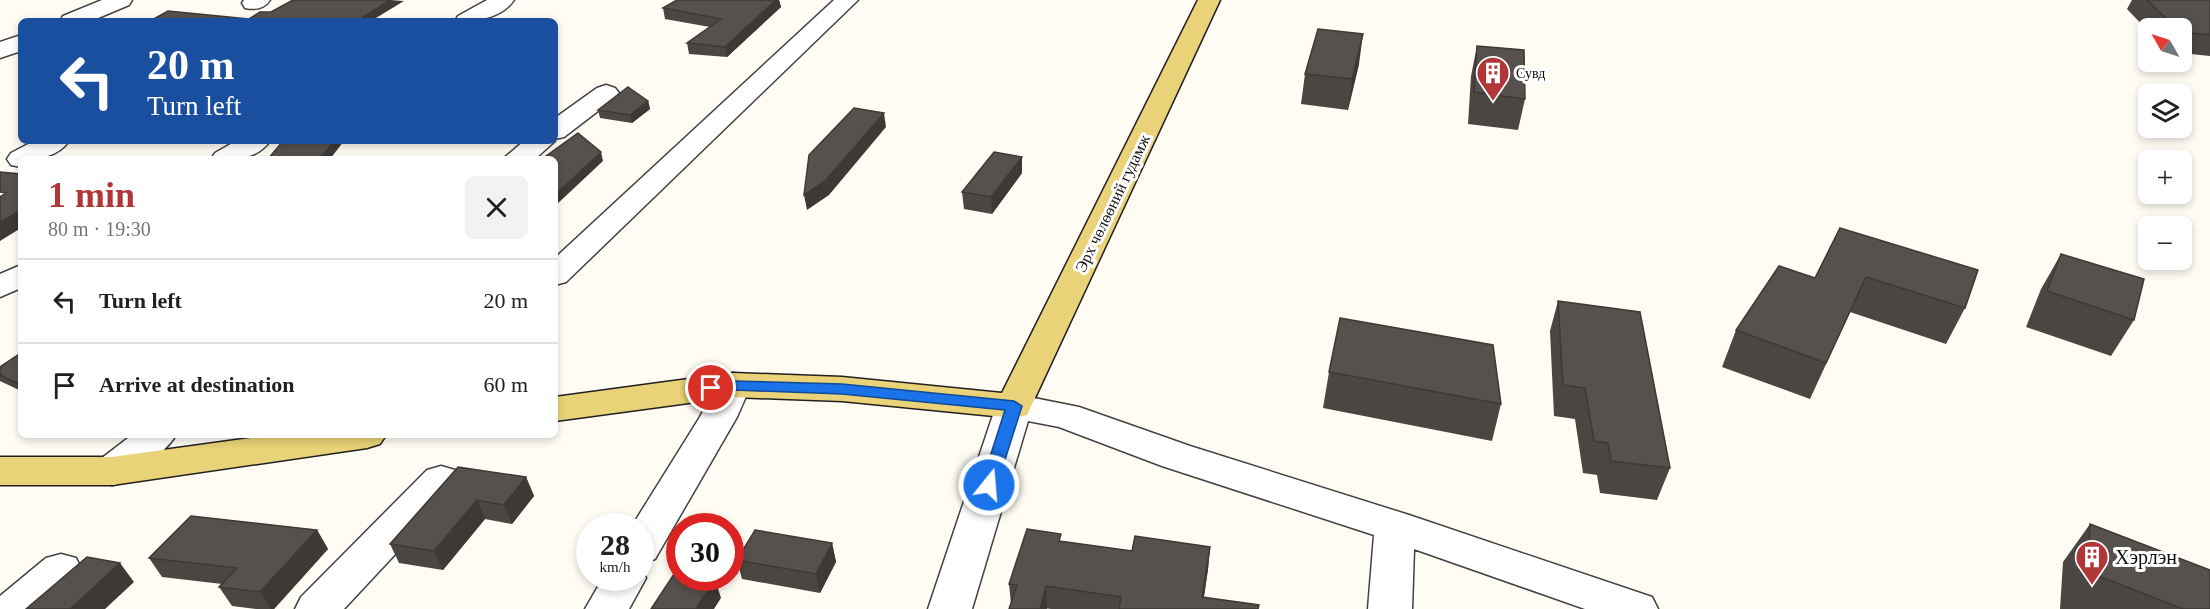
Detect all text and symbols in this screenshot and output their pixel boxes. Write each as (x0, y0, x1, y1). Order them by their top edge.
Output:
north arrow (2138, 18, 2192, 72)
map controls (2138, 18, 2192, 270)
icon: left (48, 42, 126, 120)
text: 20 m (147, 42, 235, 88)
building icon: Сувд (1475, 55, 1511, 102)
place label: Сувд (1516, 66, 1545, 81)
button: layers (2138, 84, 2192, 138)
text: Turn left (147, 91, 241, 121)
street label: Эрх чөлөөний гудамж (1072, 131, 1154, 275)
button: + (2138, 150, 2192, 204)
text: 1 min (48, 175, 135, 215)
button: close (465, 176, 528, 239)
button: − (2138, 216, 2192, 270)
text: 80 m · 19:30 (48, 218, 151, 240)
icon: left (48, 285, 81, 318)
text: Turn left (99, 288, 182, 313)
text: 20 m (483, 288, 528, 313)
pin (685, 362, 736, 413)
icon: arrive (48, 369, 81, 402)
icon: arrive (694, 371, 727, 404)
text: Arrive at destination (99, 372, 295, 397)
text: 60 m (483, 372, 528, 397)
position arrow (957, 453, 1021, 517)
speed limit sign: 30 (666, 513, 744, 591)
text: 28 (600, 528, 630, 561)
building icon: Хэрлэн (2074, 539, 2110, 586)
place label: Хэрлэн (2115, 546, 2177, 569)
text: km/h (600, 559, 630, 575)

